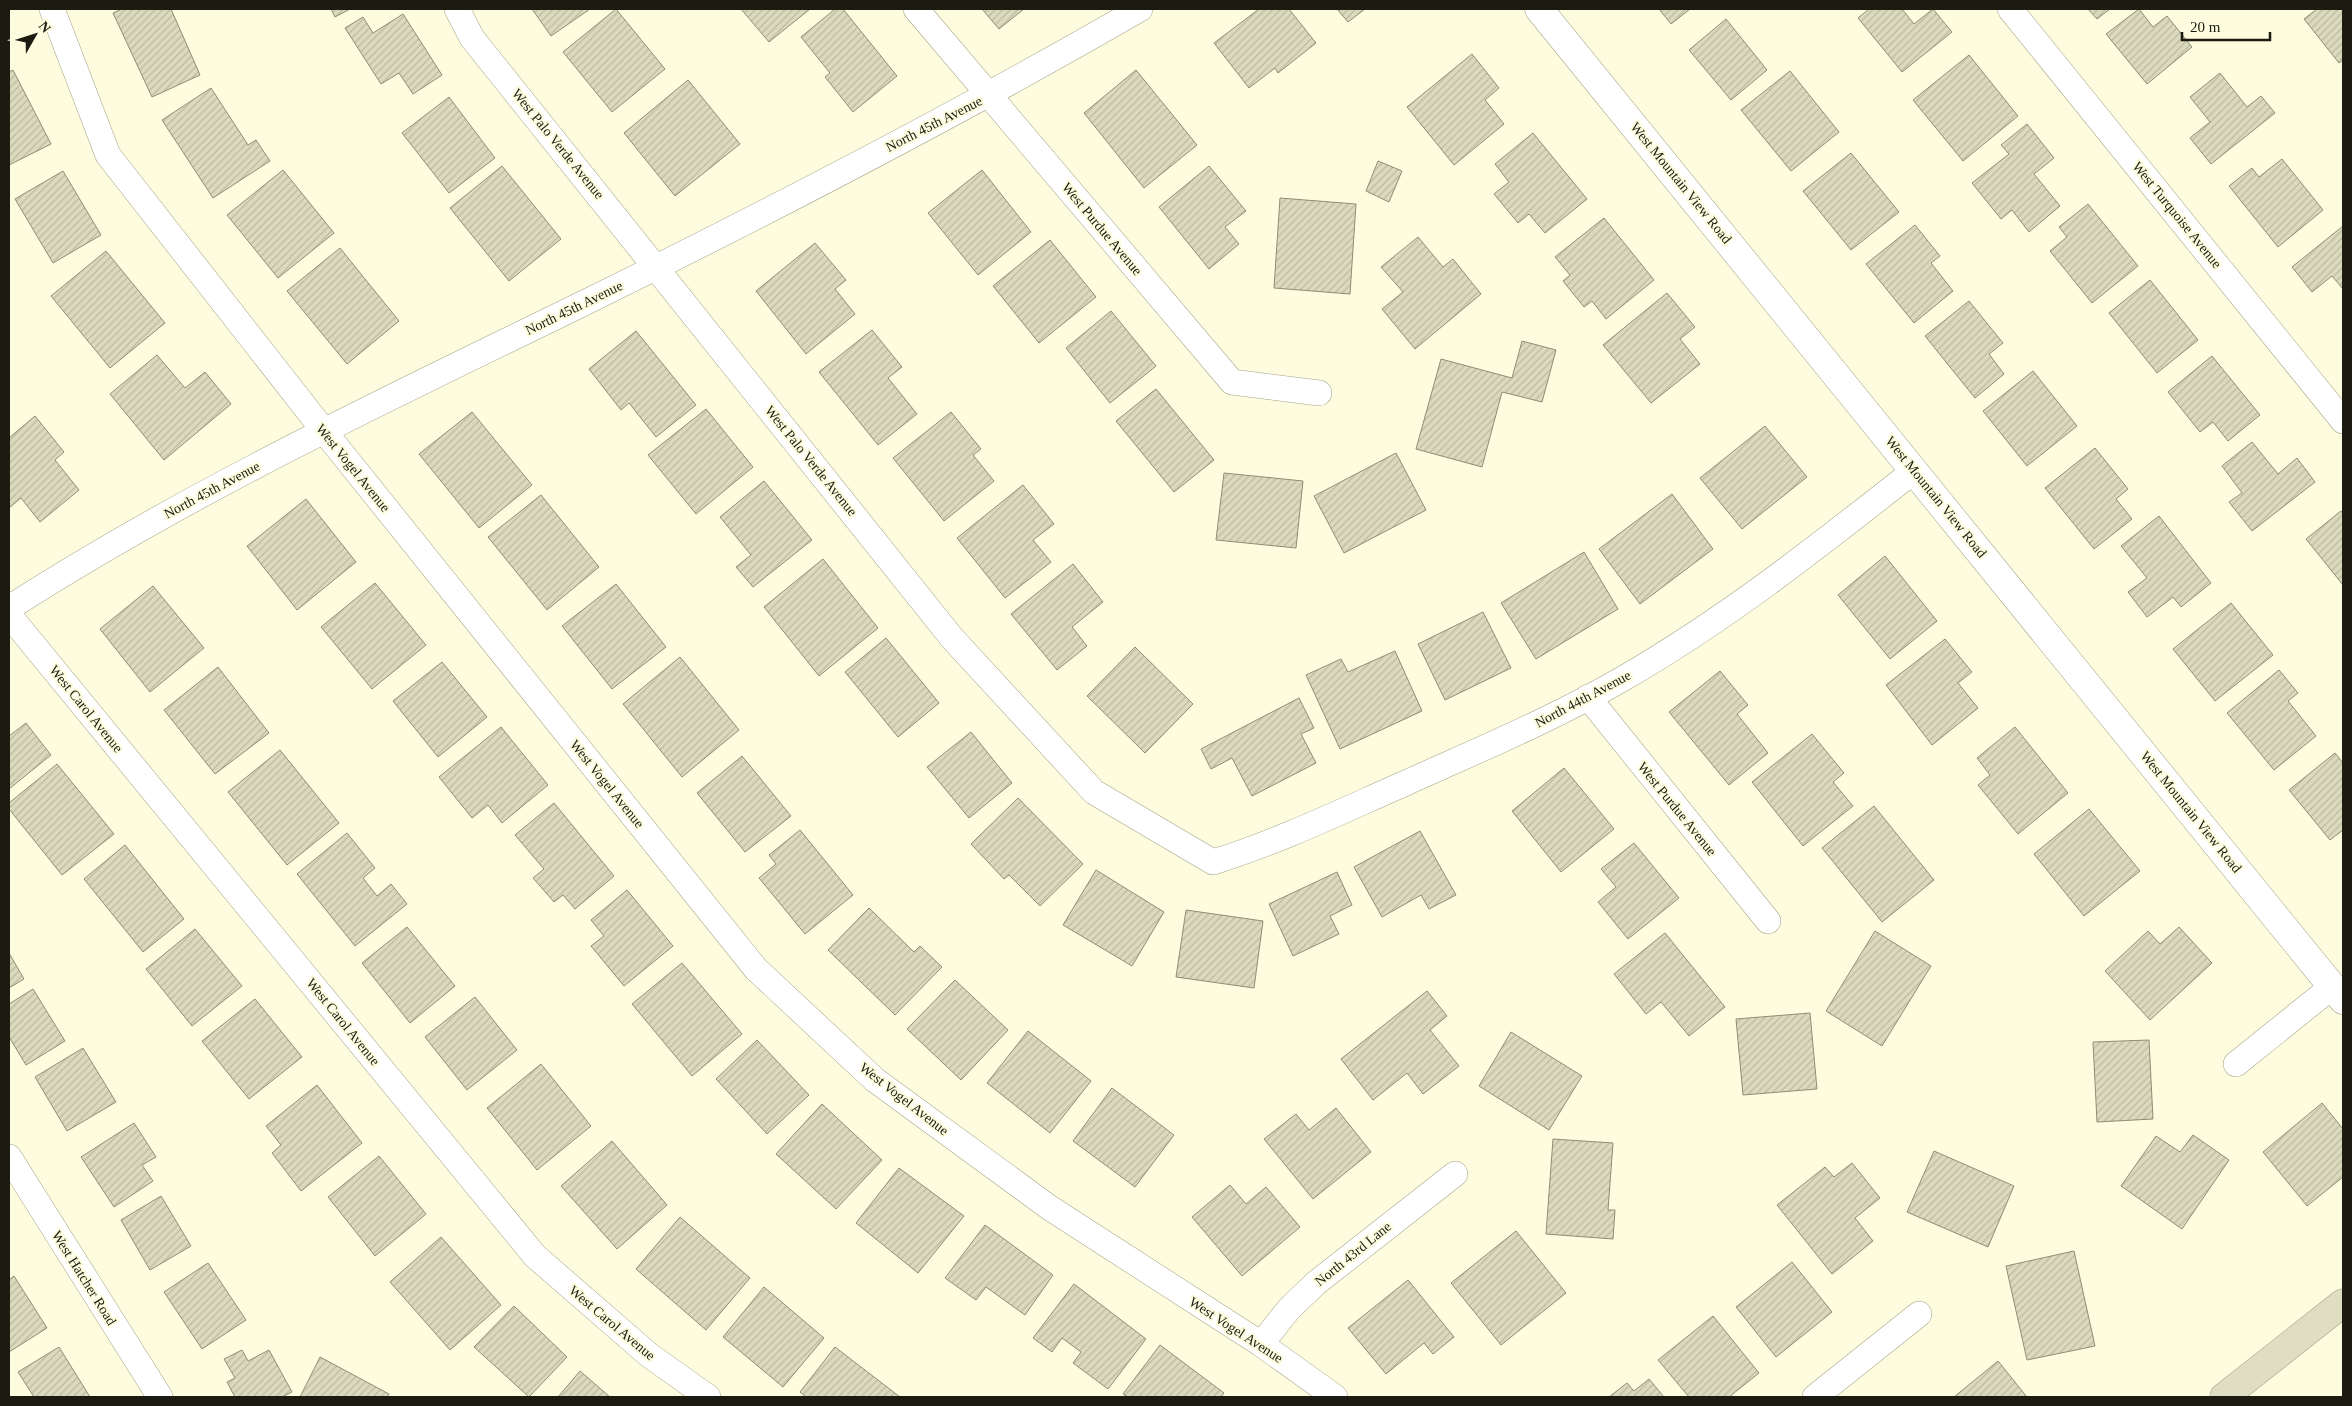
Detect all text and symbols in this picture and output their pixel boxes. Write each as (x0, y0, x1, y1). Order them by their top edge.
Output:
north arrow (10, 10, 60, 60)
scale bar (2182, 10, 2270, 42)
text: N (36, 18, 54, 36)
text: 20 m (2190, 19, 2221, 35)
street label: West Palo Verde Avenue (509, 86, 607, 202)
street label: North 45th Avenue (883, 93, 985, 155)
street label: West Mountain View Road (1628, 119, 1734, 247)
street label: West Turquoise Avenue (2130, 159, 2224, 271)
street label: West Purdue Avenue (1059, 180, 1145, 278)
street label: North 45th Avenue (523, 278, 625, 338)
street label: West Palo Verde Avenue (762, 403, 860, 519)
street label: West Vogel Avenue (313, 421, 393, 515)
street label: West Mountain View Road (1883, 433, 1989, 561)
street label: North 45th Avenue (162, 458, 262, 522)
street label: West Carol Avenue (46, 663, 126, 755)
street label: North 44th Avenue (1533, 667, 1633, 731)
street label: West Vogel Avenue (567, 737, 647, 831)
street label: West Mountain View Road (2138, 748, 2244, 876)
street label: West Purdue Avenue (1635, 759, 1719, 859)
street label: West Carol Avenue (303, 976, 383, 1068)
street label: West Vogel Avenue (857, 1060, 951, 1138)
street label: North 43rd Lane (1312, 1219, 1394, 1289)
street label: West Hatcher Road (49, 1228, 119, 1328)
street label: West Carol Avenue (566, 1283, 658, 1363)
street label: West Vogel Avenue (1186, 1294, 1286, 1366)

